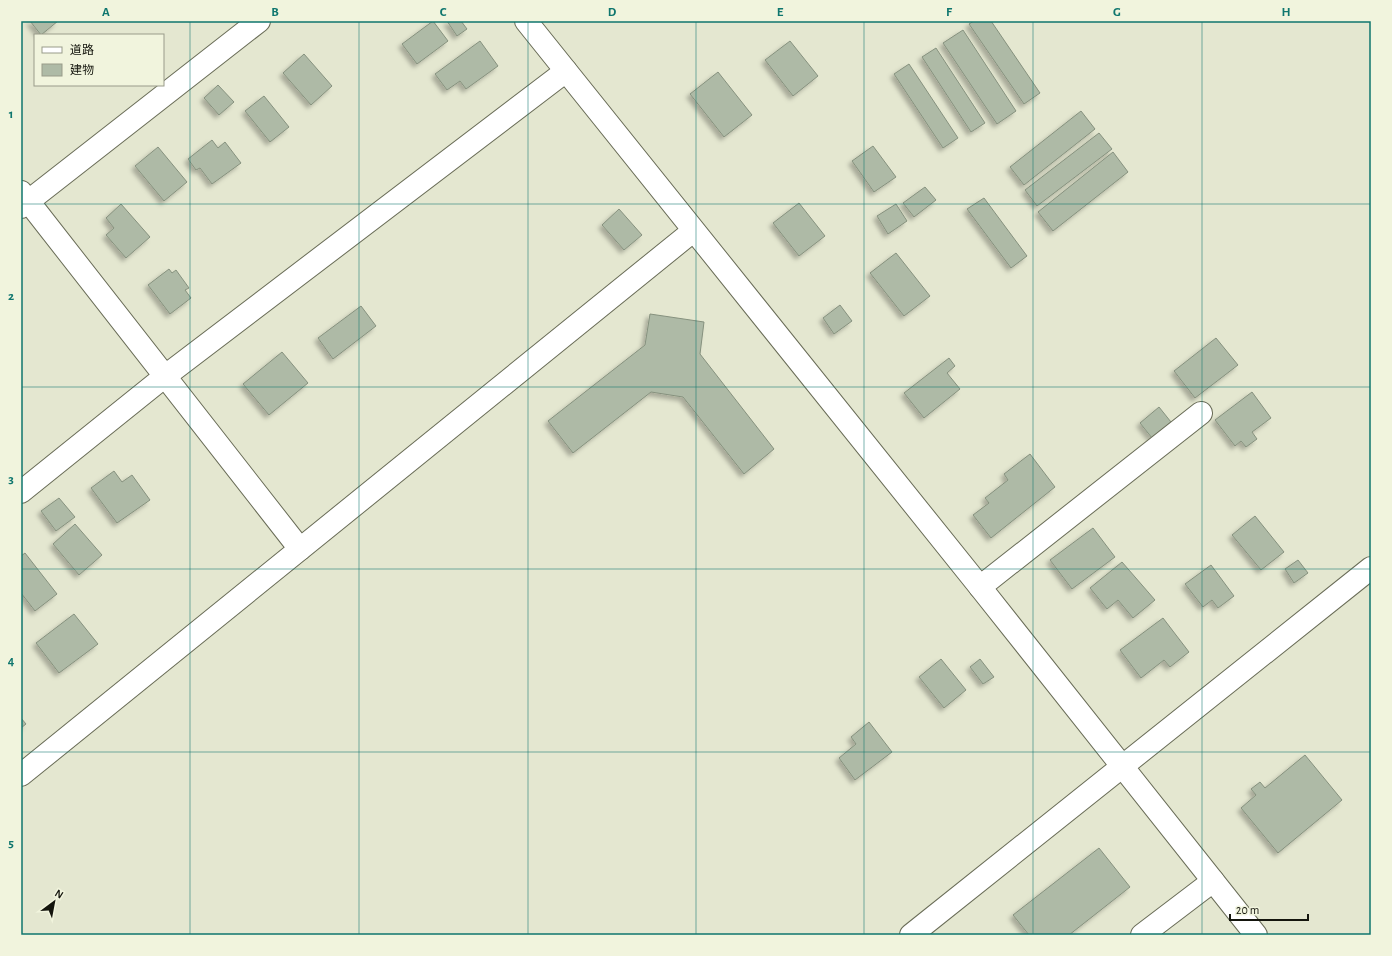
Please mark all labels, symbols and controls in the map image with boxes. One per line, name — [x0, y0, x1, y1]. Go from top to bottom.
text: A — [102, 6, 110, 19]
text: B — [271, 6, 279, 19]
text: C — [440, 6, 447, 19]
text: D — [608, 6, 617, 19]
text: E — [777, 6, 784, 19]
text: F — [946, 6, 953, 19]
text: G — [1113, 6, 1121, 19]
text: H — [1281, 6, 1291, 19]
legend — [34, 34, 164, 86]
text: 道路 — [70, 43, 94, 56]
text: 建物 — [70, 63, 94, 76]
text: 1 — [9, 108, 13, 121]
text: 2 — [8, 290, 14, 303]
text: 3 — [8, 473, 14, 486]
text: 4 — [8, 655, 15, 668]
text: 5 — [8, 837, 14, 850]
north arrow — [34, 882, 74, 922]
text: N — [53, 887, 65, 901]
scale bar — [1230, 896, 1308, 922]
text: 20 m — [1236, 904, 1259, 916]

